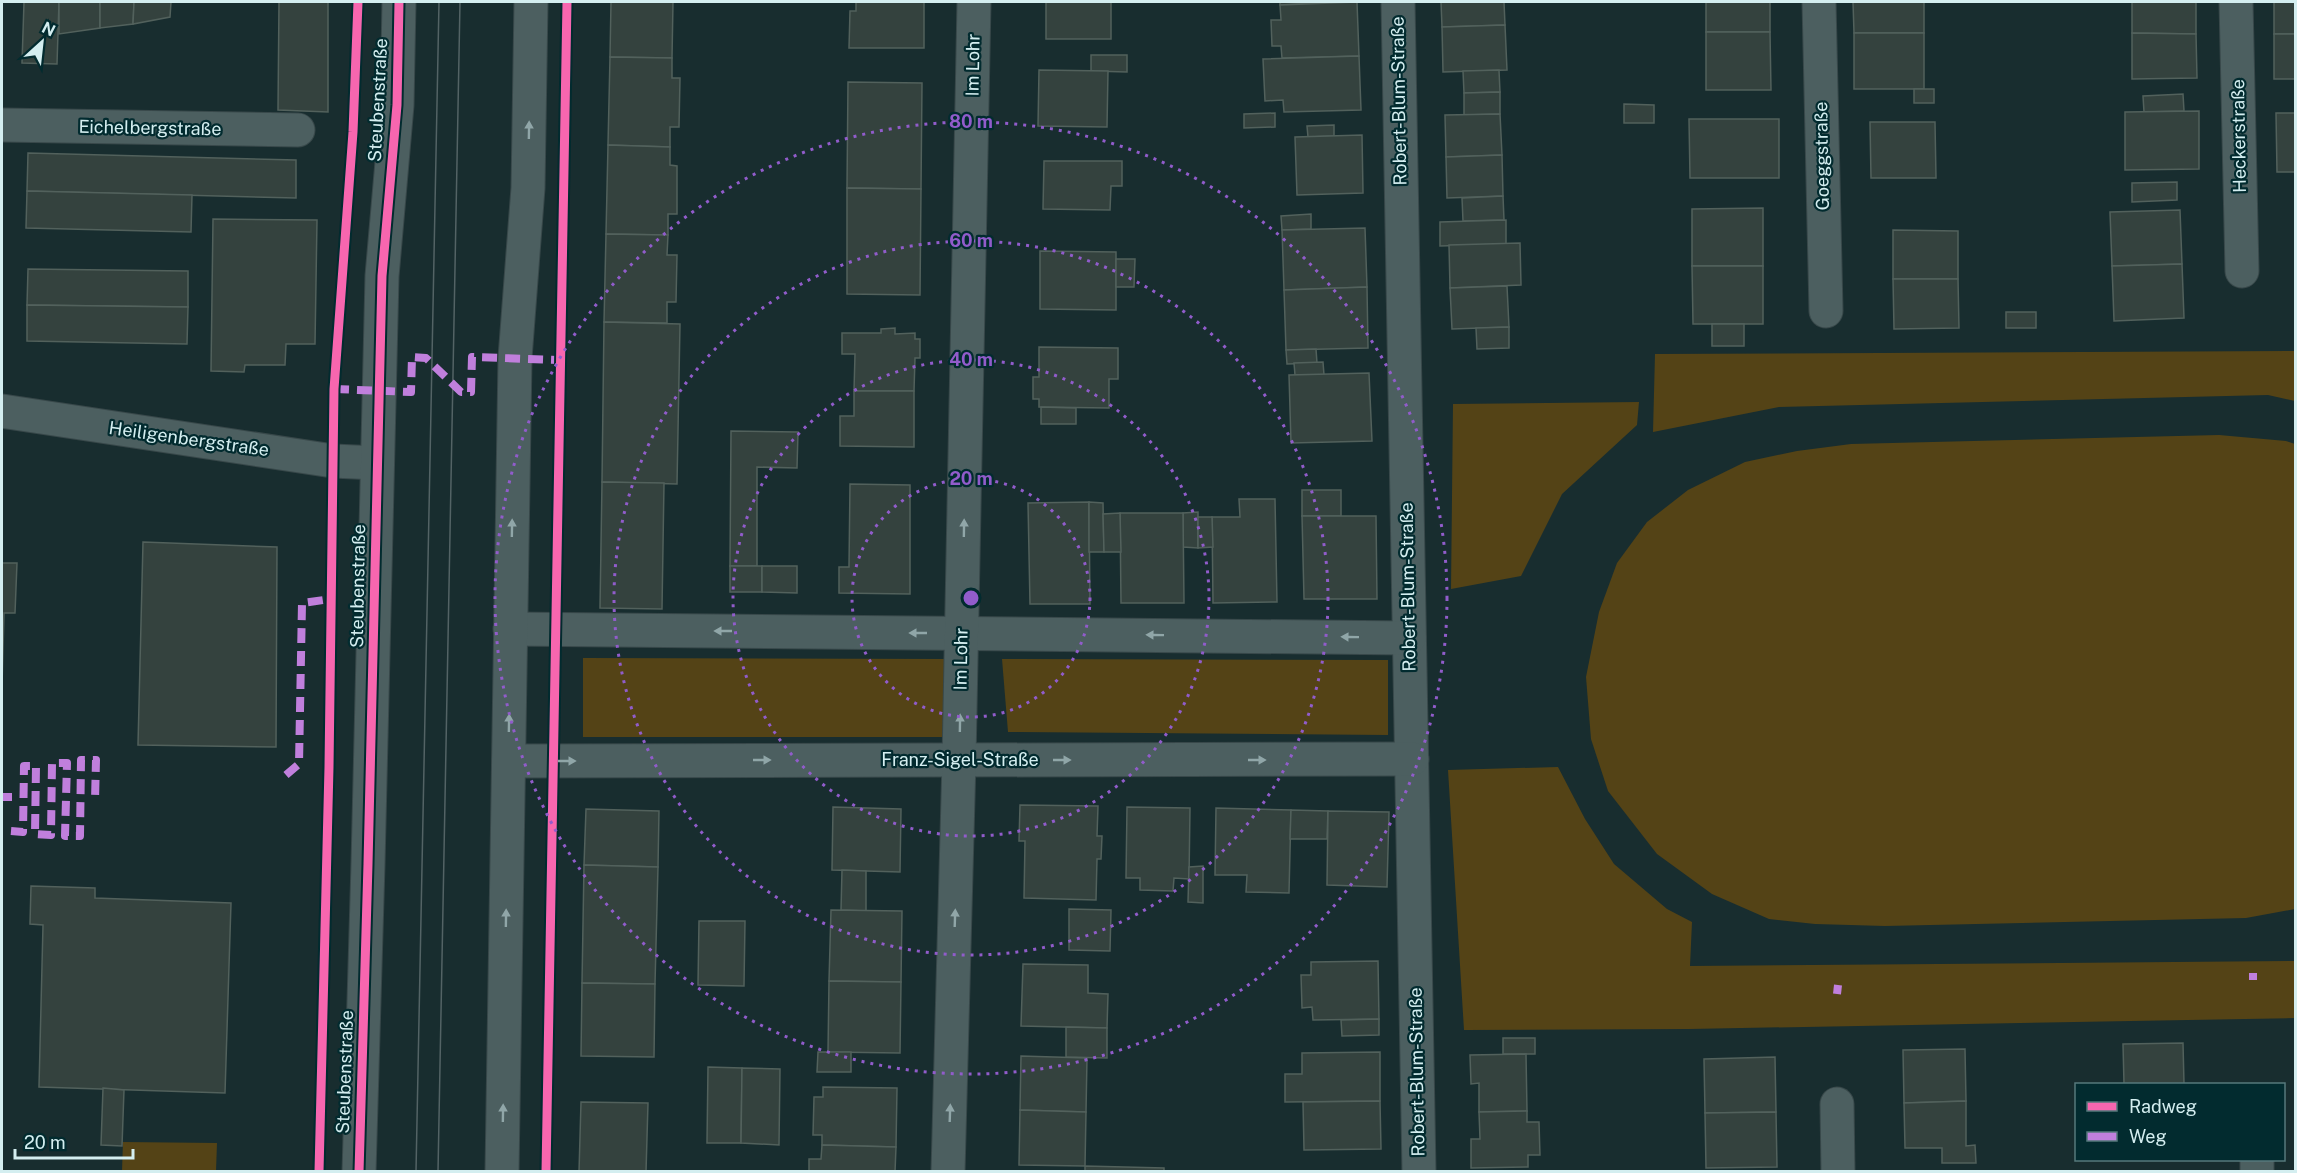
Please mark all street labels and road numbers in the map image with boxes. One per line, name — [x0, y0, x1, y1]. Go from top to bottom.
street label: Robert-Blum-Straße — [1387, 16, 1410, 186]
street label: Im Lohr — [961, 33, 984, 97]
street label: Steubenstraße — [364, 38, 391, 162]
street label: Heckerstraße — [2227, 79, 2250, 193]
street label: Goeggstraße — [1810, 101, 1833, 211]
street label: Eichelbergstraße — [78, 116, 222, 139]
street label: Heiligenbergstraße — [108, 417, 271, 460]
street label: Robert-Blum-Straße — [1396, 502, 1419, 672]
street label: Steubenstraße — [346, 524, 369, 648]
street label: Im Lohr — [949, 627, 972, 691]
street label: Franz-Sigel-Straße — [881, 749, 1039, 770]
street label: Robert-Blum-Straße — [1405, 987, 1428, 1157]
street label: Steubenstraße — [332, 1010, 357, 1134]

